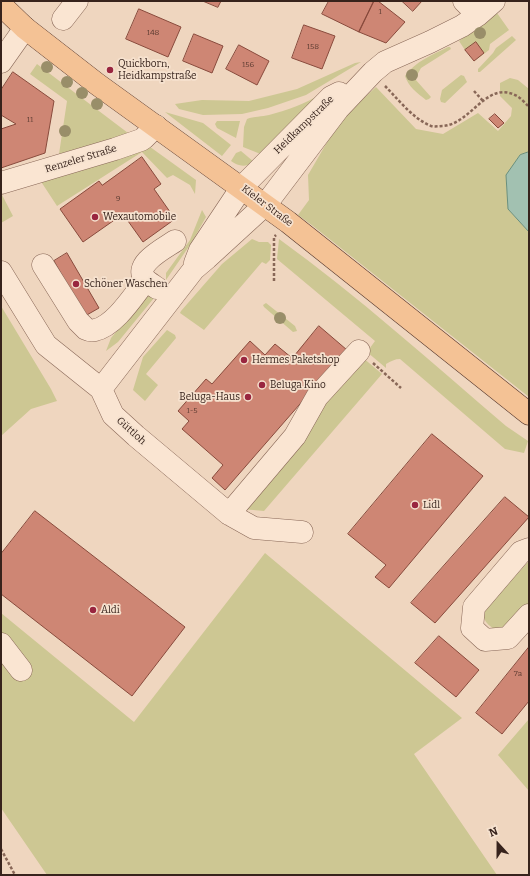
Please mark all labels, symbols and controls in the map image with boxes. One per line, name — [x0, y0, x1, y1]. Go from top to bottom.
house number: 1 — [378, 7, 382, 17]
house number: 148 — [147, 28, 159, 38]
house number: 158 — [307, 42, 319, 52]
place label: Quickborn, Heidkampstraße — [118, 58, 196, 82]
house number: 156 — [242, 60, 254, 70]
marker: Quickborn, Heidkampstraße — [105, 65, 115, 75]
street label: Heidkampstraße — [272, 93, 336, 157]
house number: 11 — [27, 115, 33, 125]
street label: Renzeler Straße — [44, 142, 118, 176]
street label: Kieler Straße — [239, 183, 295, 229]
house number: 9 — [116, 194, 120, 204]
place label: Wexautomobile — [103, 211, 176, 223]
marker: Wexautomobile — [90, 212, 100, 222]
place label: Schöner Waschen — [84, 278, 168, 290]
marker: Schöner Waschen — [71, 279, 81, 289]
place label: Hermes Paketshop — [252, 354, 340, 366]
marker: Hermes Paketshop — [239, 355, 249, 365]
place label: Beluga Kino — [270, 379, 326, 391]
marker: Beluga Kino — [257, 380, 267, 390]
place label: Beluga-Haus — [179, 391, 240, 403]
marker: Beluga-Haus — [243, 392, 253, 402]
house number: 1-5 — [187, 406, 197, 416]
street label: Güttloh — [114, 415, 148, 447]
place label: Lidl — [423, 499, 440, 511]
marker: Lidl — [410, 500, 420, 510]
place label: Aldi — [101, 604, 120, 616]
marker: Aldi — [88, 605, 98, 615]
house number: 7a — [514, 669, 522, 679]
north arrow — [478, 824, 518, 864]
text: N — [487, 825, 500, 840]

